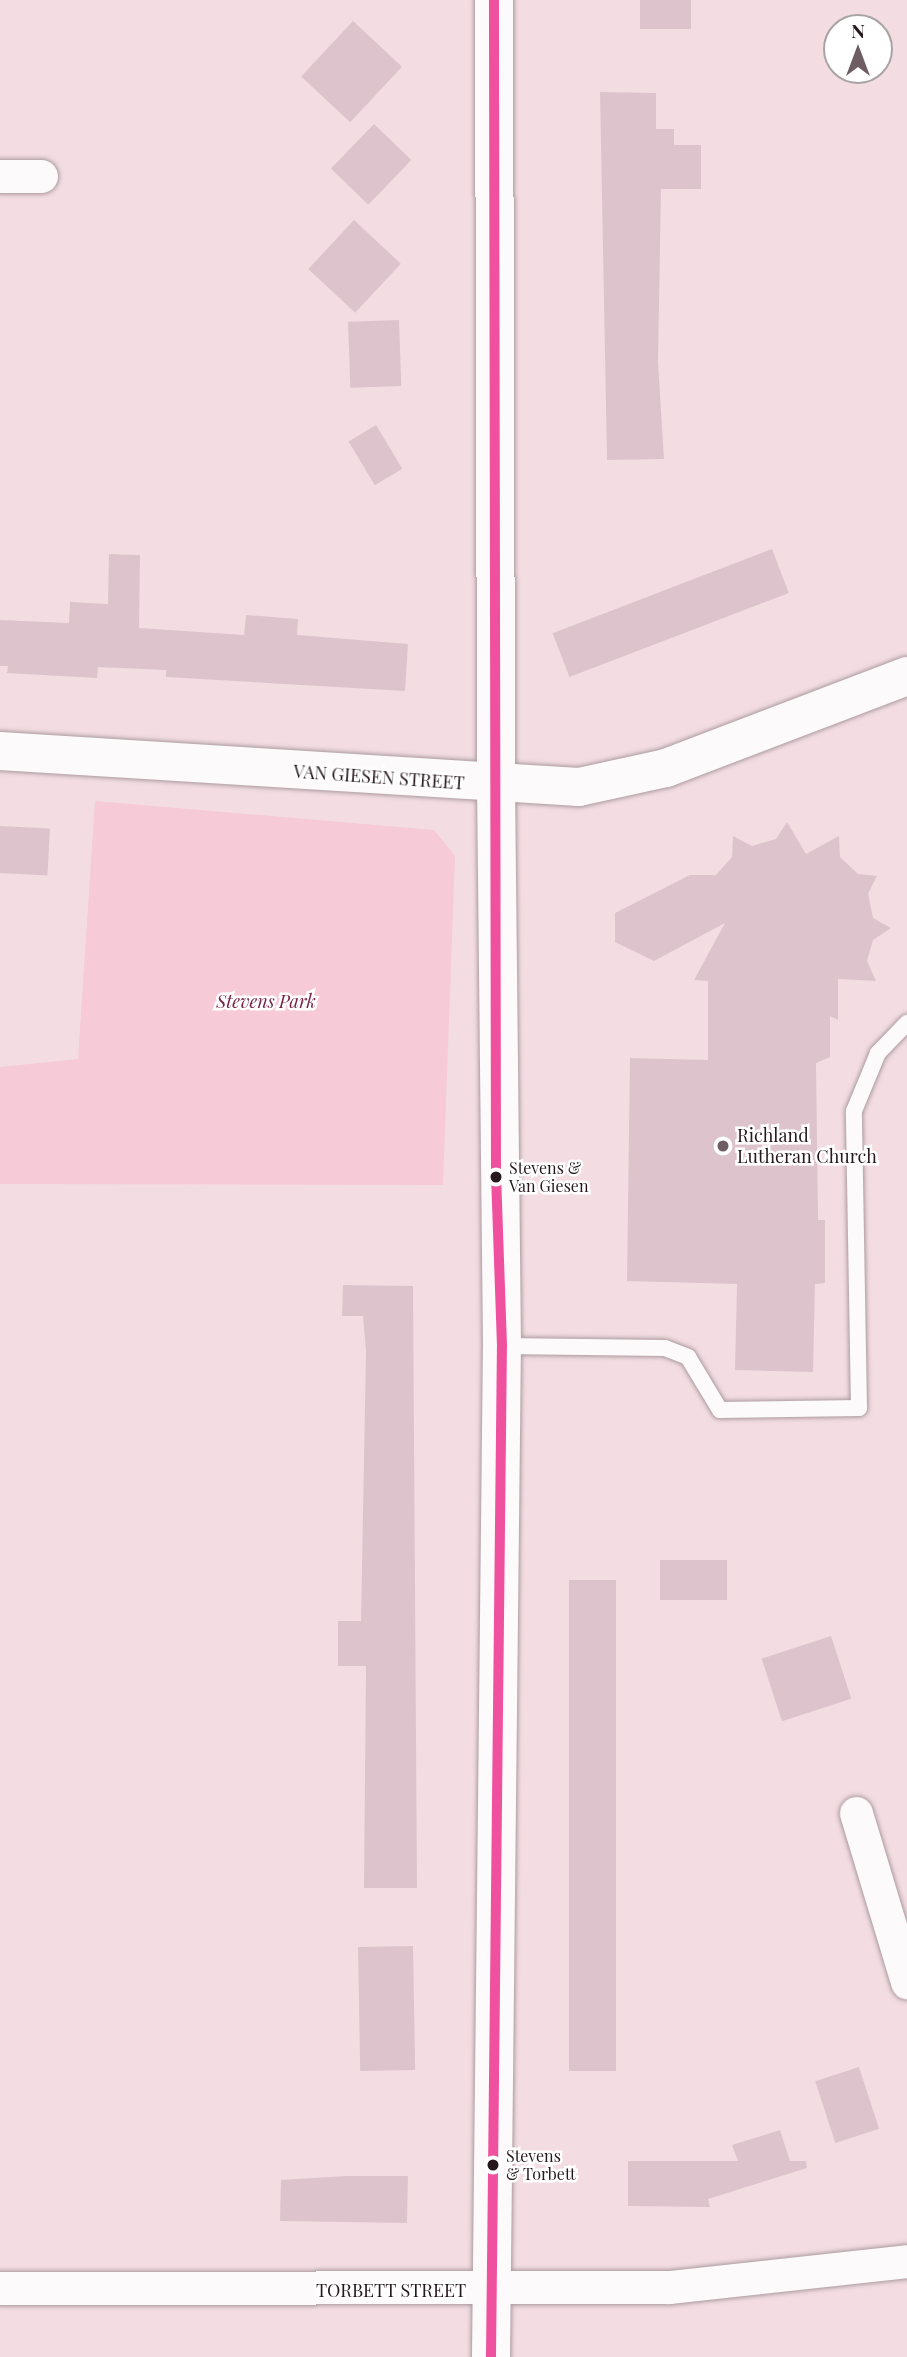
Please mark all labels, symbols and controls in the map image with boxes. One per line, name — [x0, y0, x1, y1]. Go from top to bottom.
north arrow — [823, 14, 893, 84]
text: N — [851, 17, 865, 43]
street label: VAN GIESEN STREET — [293, 760, 465, 794]
park label: Stevens Park — [216, 990, 316, 1012]
place label: Richland Lutheran Church — [737, 1125, 877, 1168]
marker: Richland Lutheran Church — [715, 1138, 731, 1154]
place label: Stevens & Van Giesen — [509, 1158, 588, 1196]
marker: Stevens & Van Giesen — [489, 1170, 503, 1184]
place label: Stevens & Torbett — [506, 2146, 576, 2184]
marker: Stevens & Torbett — [486, 2158, 500, 2172]
street label: TORBETT STREET — [316, 2279, 466, 2301]

